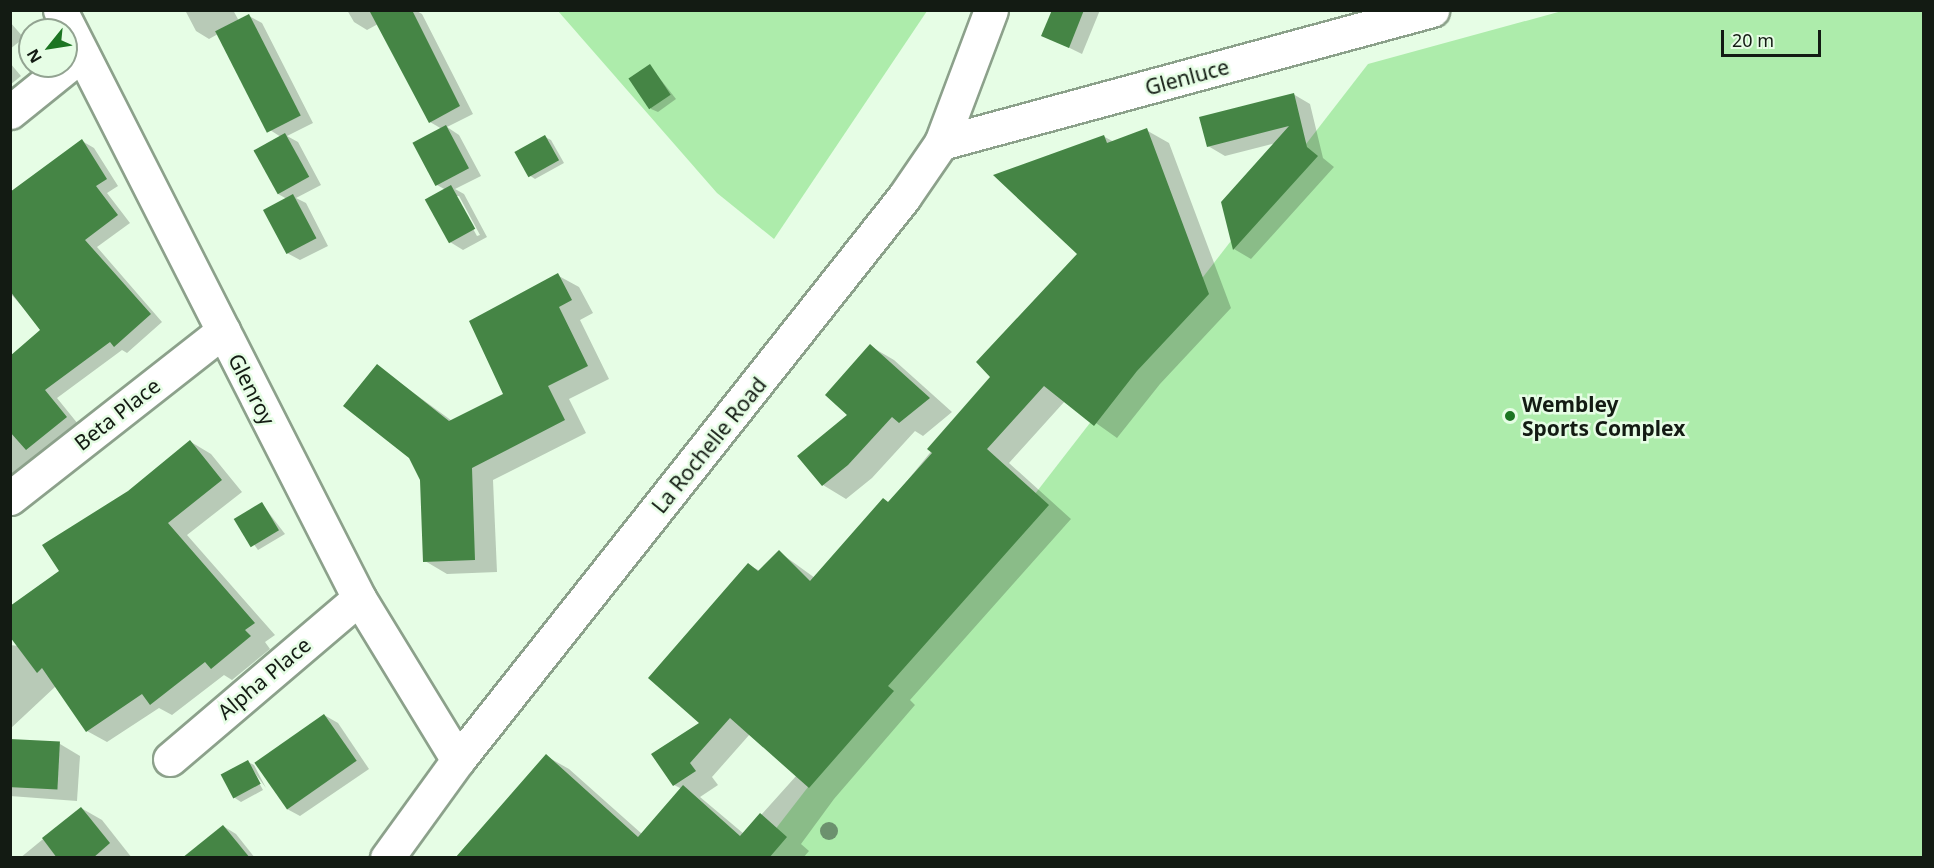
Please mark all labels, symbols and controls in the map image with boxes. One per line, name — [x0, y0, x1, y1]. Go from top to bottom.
north arrow — [18, 18, 78, 78]
scale bar — [1724, 18, 1824, 56]
text: 20 m — [1732, 28, 1774, 52]
text: N — [21, 45, 47, 67]
street label: Glenluce — [1142, 54, 1232, 100]
street label: Glenroy — [223, 349, 281, 429]
street label: La Rochelle Road — [646, 372, 772, 518]
street label: Beta Place — [69, 373, 165, 455]
place label: Wembley Sports Complex — [1522, 391, 1685, 441]
marker: Wembley Sports Complex — [1503, 409, 1517, 423]
street label: Alpha Place — [212, 632, 316, 724]

